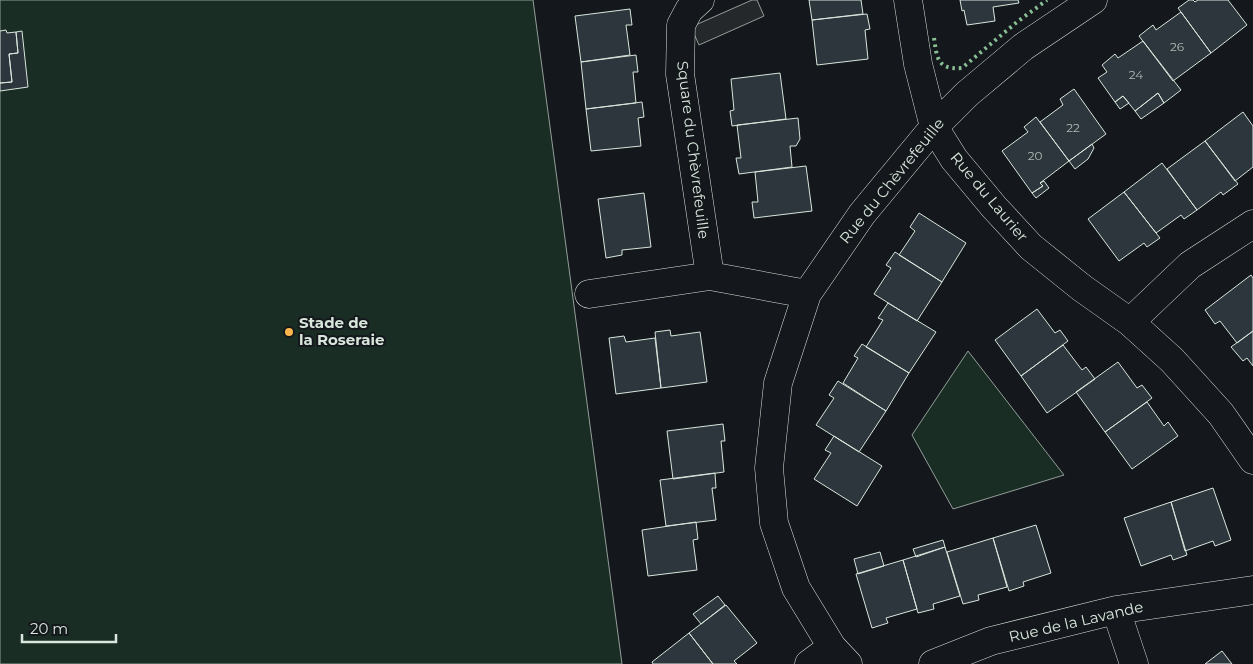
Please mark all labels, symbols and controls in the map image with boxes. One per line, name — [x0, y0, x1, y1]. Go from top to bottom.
house number: 26 — [1170, 39, 1184, 54]
street label: Square du Chèvrefeuille — [673, 60, 714, 240]
house number: 24 — [1129, 67, 1143, 82]
street label: Rue du Chèvrefeuille — [835, 114, 948, 247]
house number: 22 — [1066, 120, 1080, 135]
street label: Rue du Laurier — [946, 148, 1032, 245]
house number: 20 — [1028, 148, 1042, 163]
place label: Stade de la Roseraie — [299, 313, 384, 349]
marker: Stade de la Roseraie — [283, 326, 295, 338]
street label: Rue de la Lavande — [1007, 597, 1145, 646]
scale bar — [22, 612, 116, 644]
text: 20 m — [30, 619, 68, 638]

